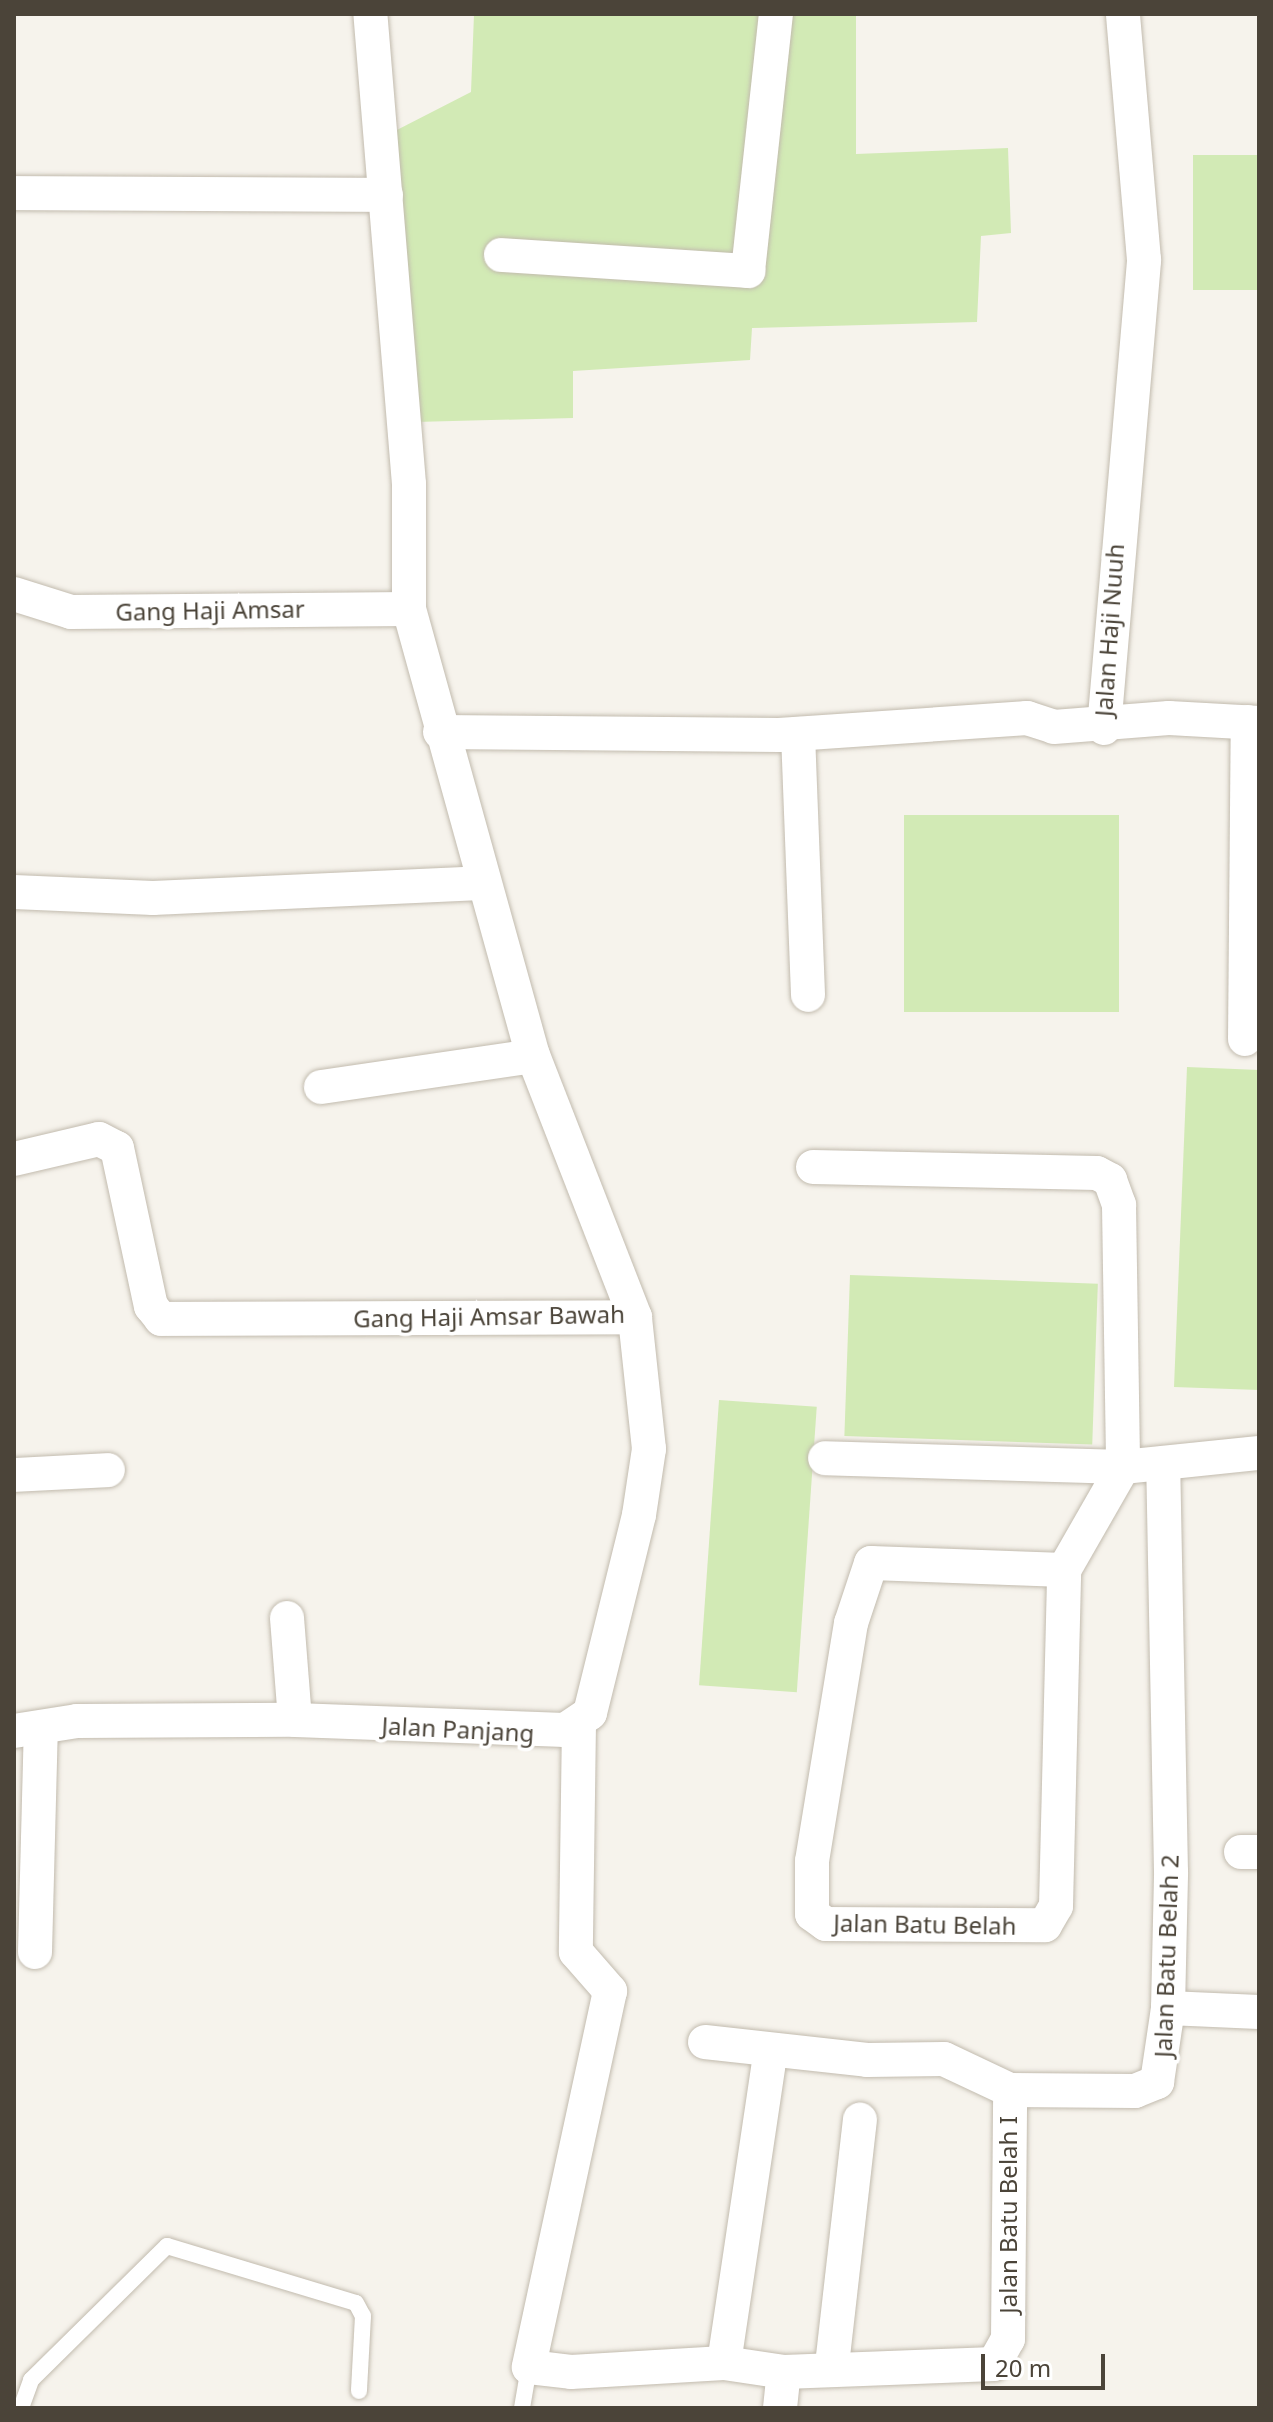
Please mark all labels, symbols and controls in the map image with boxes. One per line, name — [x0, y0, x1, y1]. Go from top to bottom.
street label: Jalan Haji Nuuh — [1089, 543, 1129, 717]
street label: Gang Haji Amsar — [115, 594, 305, 626]
street label: Gang Haji Amsar Bawah — [353, 1299, 625, 1333]
street label: Jalan Panjang — [381, 1711, 535, 1747]
street label: Jalan Batu Belah 2 — [1148, 1854, 1184, 2058]
street label: Jalan Batu Belah — [833, 1908, 1017, 1940]
street label: Jalan Batu Belah I — [994, 2116, 1022, 2314]
scale bar — [985, 2338, 1109, 2388]
text: 20 m — [995, 2351, 1051, 2384]

